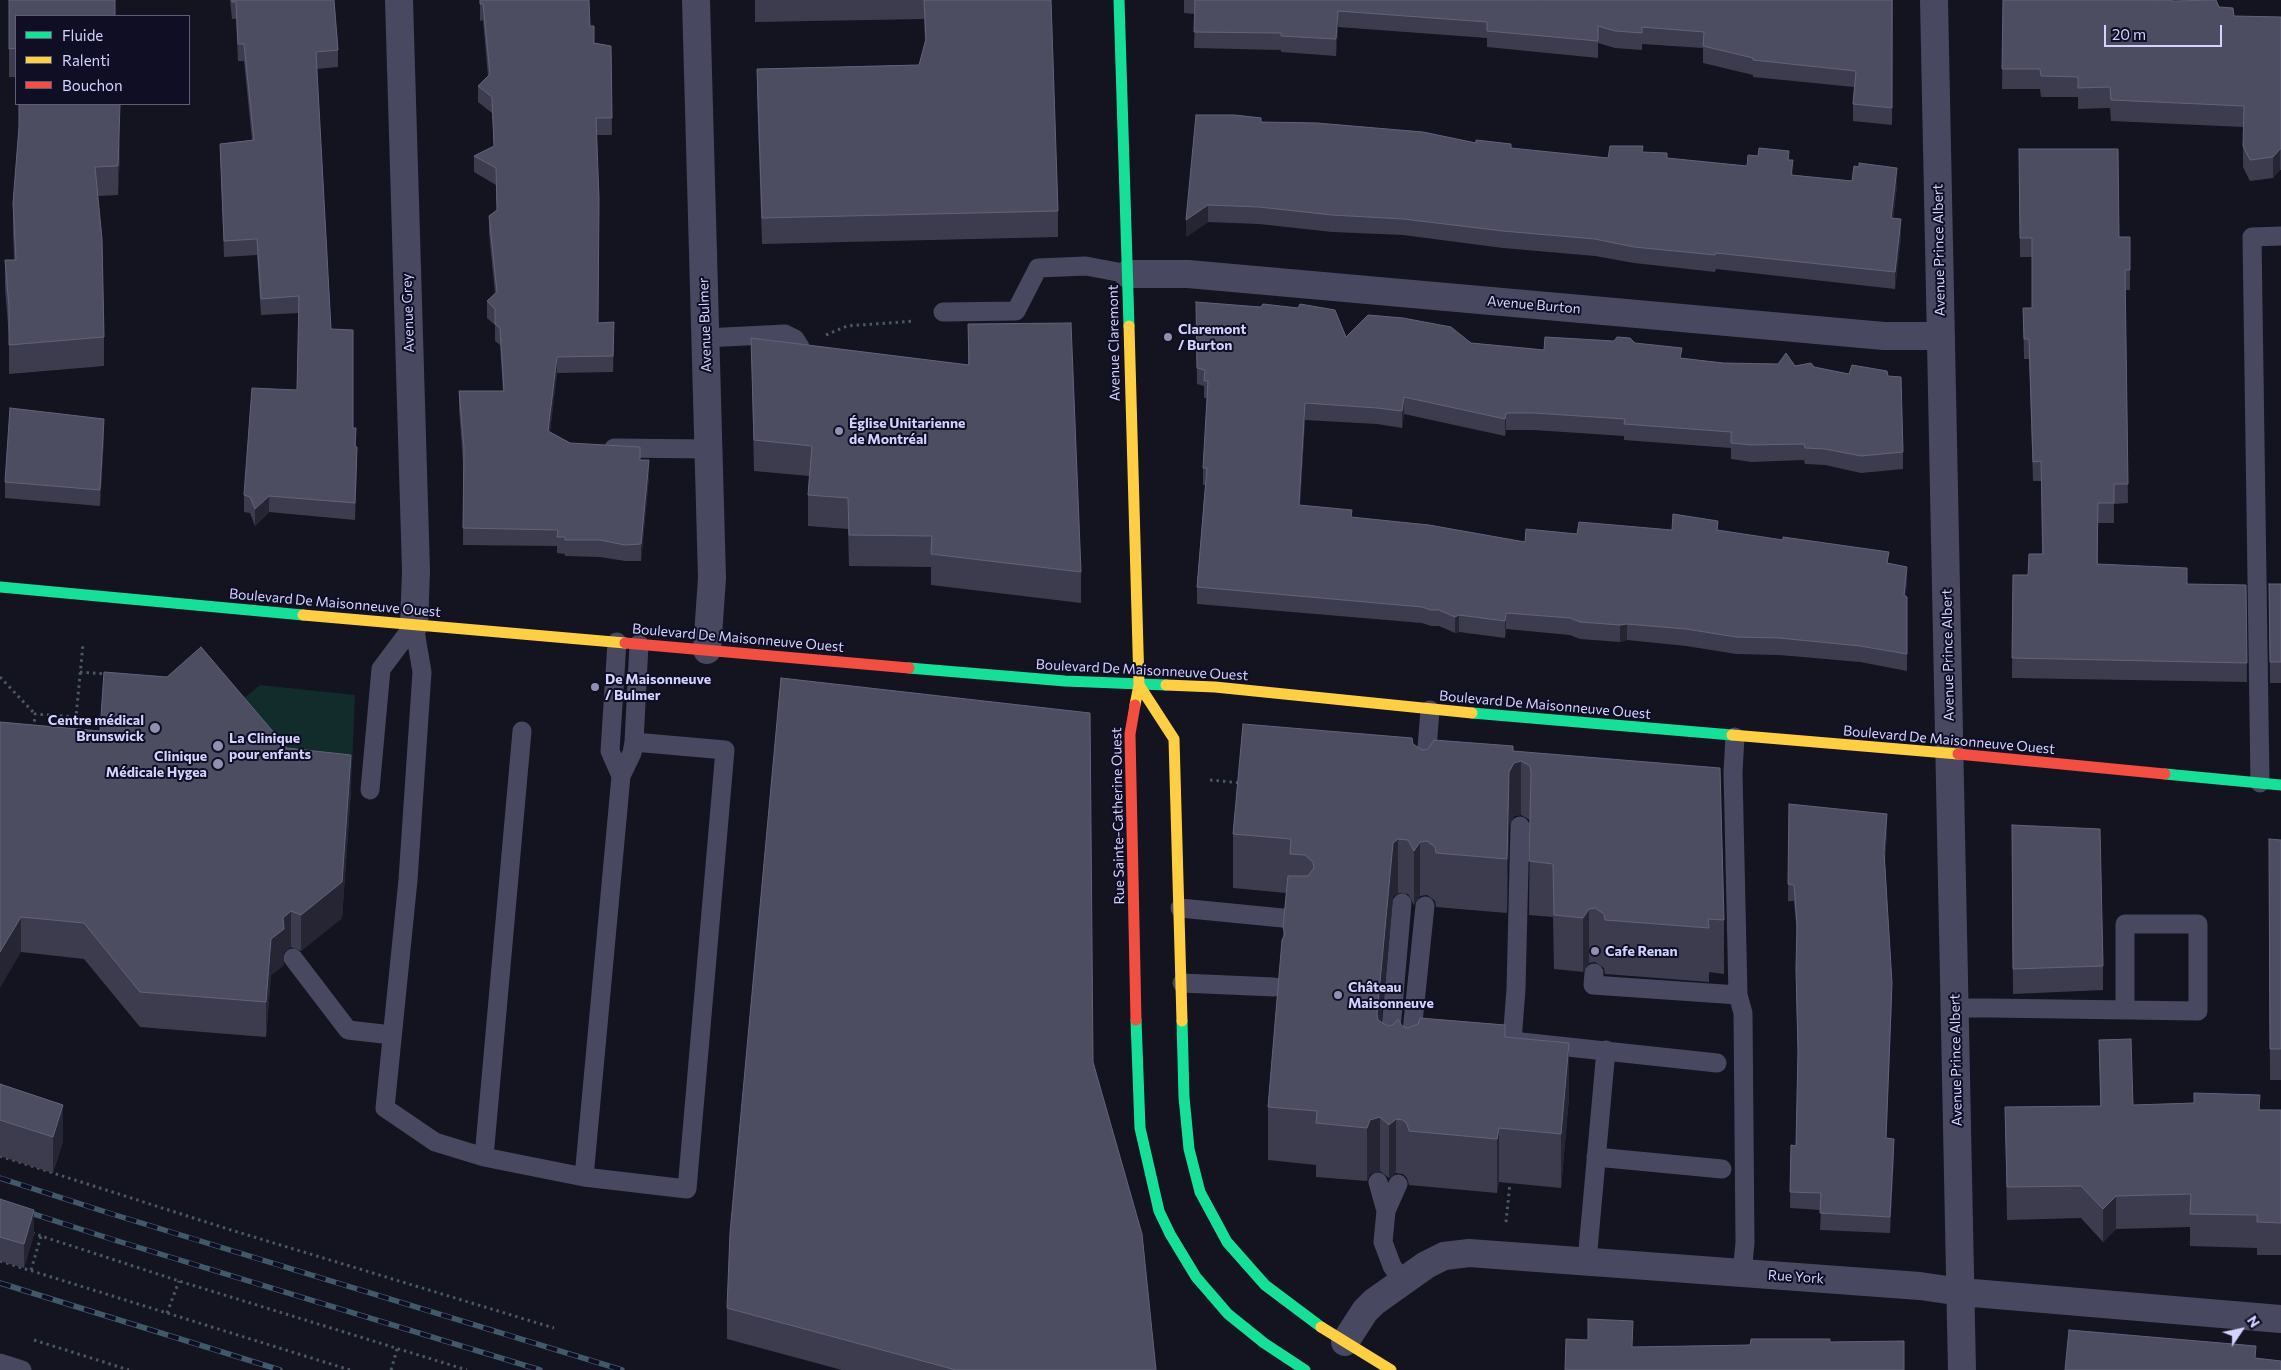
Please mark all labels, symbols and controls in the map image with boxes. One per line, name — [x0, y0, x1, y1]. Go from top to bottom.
legend — [15, 15, 190, 105]
scale bar — [2106, 15, 2224, 47]
text: 20 m — [2112, 25, 2146, 43]
text: Fluide — [62, 26, 103, 44]
text: Ralenti — [62, 51, 110, 69]
text: Bouchon — [62, 76, 123, 94]
street label: Avenue Prince Albert — [1929, 184, 1949, 316]
street label: Avenue Grey — [398, 273, 418, 353]
street label: Avenue Bulmer — [695, 277, 715, 373]
street label: Avenue Claremont — [1105, 284, 1123, 402]
street label: Avenue Burton — [1487, 293, 1581, 317]
place label: Claremont / Burton — [1178, 321, 1246, 354]
marker: Claremont / Burton — [1162, 331, 1174, 343]
place label: Église Unitarienne de Montréal — [849, 415, 965, 448]
marker: Église Unitarienne de Montréal — [833, 425, 845, 437]
street label: Boulevard De Maisonneuve Ouest — [228, 585, 442, 621]
street label: Avenue Prince Albert — [1938, 589, 1958, 721]
street label: Boulevard De Maisonneuve Ouest — [631, 620, 845, 656]
street label: Boulevard De Maisonneuve Ouest — [1035, 656, 1249, 684]
place label: De Maisonneuve / Bulmer — [605, 671, 711, 704]
marker: De Maisonneuve / Bulmer — [589, 681, 601, 693]
street label: Boulevard De Maisonneuve Ouest — [1438, 687, 1652, 723]
place label: Centre médical Brunswick — [48, 712, 144, 744]
marker: Centre médical Brunswick — [148, 721, 162, 735]
street label: Boulevard De Maisonneuve Ouest — [1842, 722, 2056, 758]
street label: Rue Sainte-Catherine Ouest — [1108, 727, 1128, 905]
place label: La Clinique pour enfants — [229, 730, 311, 762]
marker: La Clinique pour enfants — [211, 739, 225, 753]
place label: Clinique Médicale Hygea — [106, 748, 207, 780]
marker: Clinique Médicale Hygea — [211, 757, 225, 771]
place label: Cafe Renan — [1605, 943, 1678, 959]
marker: Cafe Renan — [1589, 945, 1601, 957]
place label: Château Maisonneuve — [1348, 979, 1434, 1012]
marker: Château Maisonneuve — [1332, 989, 1344, 1001]
street label: Avenue Prince Albert — [1946, 994, 1966, 1126]
street label: Rue York — [1767, 1267, 1825, 1287]
north arrow — [2216, 1305, 2266, 1355]
text: N — [2244, 1312, 2264, 1330]

